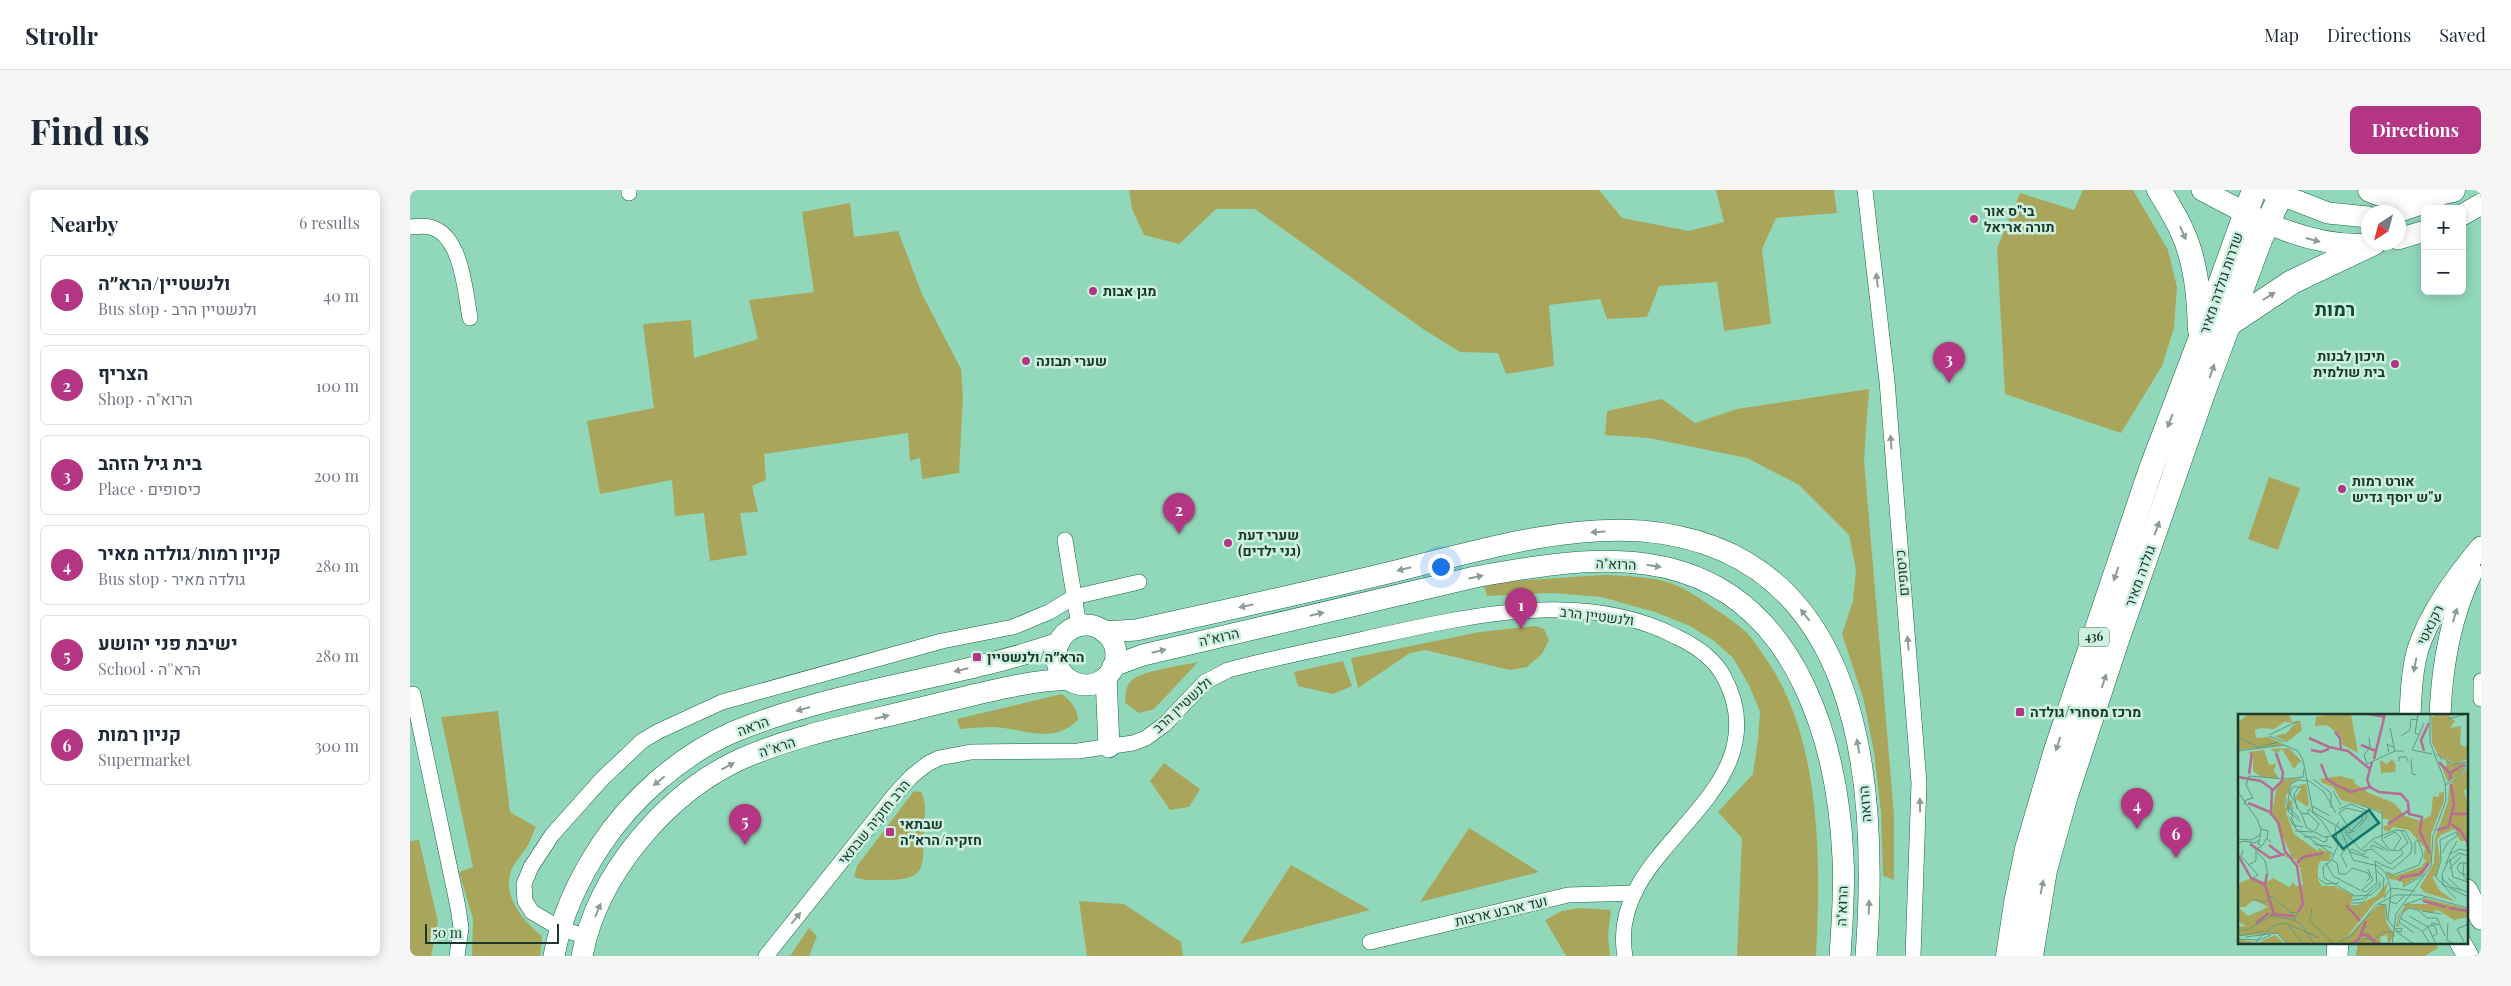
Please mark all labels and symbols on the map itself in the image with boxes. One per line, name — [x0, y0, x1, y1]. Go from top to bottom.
place label: בי"ס אור תורה אריאל — [1984, 201, 2054, 236]
north arrow — [2361, 205, 2406, 250]
marker: בי"ס אור תורה אריאל — [1968, 213, 1980, 225]
one-way arrow — [2179, 226, 2187, 240]
street label: שדרות גולדה מאיר — [2194, 229, 2247, 336]
one-way arrow — [2306, 236, 2321, 244]
one-way arrow — [1873, 272, 1881, 288]
place label: מגן אבות — [1103, 281, 1157, 300]
marker: מגן אבות — [1087, 285, 1099, 297]
one-way arrow — [2263, 291, 2276, 300]
district label: רמות — [2315, 295, 2355, 321]
pin: 3 — [1933, 342, 1965, 383]
place label: תיכון לבנות בית שולמית — [2313, 346, 2385, 381]
place label: שערי תבונה — [1036, 351, 1107, 370]
marker: שערי תבונה — [1020, 355, 1032, 367]
marker: תיכון לבנות בית שולמית — [2389, 358, 2401, 370]
one-way arrow — [2209, 364, 2216, 379]
one-way arrow — [2165, 413, 2173, 428]
one-way arrow — [1887, 434, 1895, 450]
place label: אורט רמות ע"ש יוסף גדיש — [2352, 471, 2442, 506]
marker: אורט רמות ע"ש יוסף גדיש — [2336, 483, 2348, 495]
pin: 2 — [1163, 493, 1195, 534]
one-way arrow — [2154, 520, 2161, 535]
place label: שערי דעת (גני ילדים) — [1238, 525, 1301, 560]
one-way arrow — [1590, 528, 1606, 536]
marker: שערי דעת (גני ילדים) — [1222, 537, 1234, 549]
street label: גולדה מאיר — [2120, 542, 2160, 609]
street label: כיסופים — [1890, 549, 1913, 597]
street label: הרוא"ה — [1595, 553, 1637, 574]
your location — [1428, 554, 1454, 580]
one-way arrow — [1647, 563, 1663, 571]
one-way arrow — [1397, 565, 1412, 573]
one-way arrow — [2111, 567, 2119, 582]
one-way arrow — [1468, 573, 1483, 581]
pin: 1 — [1505, 588, 1537, 629]
one-way arrow — [1239, 602, 1254, 610]
street label: ולנשטיין הרב — [1559, 602, 1635, 629]
street label: רקנאטי — [2412, 602, 2447, 648]
one-way arrow — [2451, 607, 2459, 623]
one-way arrow — [1799, 609, 1810, 622]
one-way arrow — [1310, 610, 1325, 618]
street label: הרוא"ה — [1197, 623, 1241, 650]
road number: 436 — [2079, 628, 2109, 647]
one-way arrow — [1903, 635, 1911, 651]
place label: הרא״ה/ולנשטיין — [987, 647, 1085, 666]
one-way arrow — [1152, 647, 1167, 655]
marker: הרא״ה/ולנשטיין — [971, 651, 983, 663]
one-way arrow — [2411, 657, 2419, 673]
one-way arrow — [954, 666, 969, 674]
street label: ולנשטיין הרב — [1148, 672, 1215, 737]
one-way arrow — [2100, 673, 2108, 688]
place label: מרכז מסחרי/גולדה — [2030, 702, 2141, 721]
one-way arrow — [796, 706, 811, 714]
marker: מרכז מסחרי/גולדה — [2014, 706, 2026, 718]
street label: הראה — [734, 711, 771, 740]
one-way arrow — [875, 713, 890, 721]
inset map — [2238, 714, 2468, 944]
street label: הרא''ה — [756, 732, 798, 761]
one-way arrow — [1853, 737, 1861, 753]
one-way arrow — [2054, 737, 2061, 752]
one-way arrow — [721, 762, 735, 771]
one-way arrow — [653, 775, 666, 786]
street label: הרב חזקיה שבתאי — [833, 775, 914, 868]
street label: הרואה — [1853, 785, 1876, 823]
pin: 4 — [2121, 788, 2153, 829]
one-way arrow — [1916, 797, 1924, 813]
pin: 5 — [729, 804, 761, 845]
place label: שבתאי חזקיה/הרא״ה — [900, 814, 982, 849]
pin: 6 — [2160, 817, 2192, 858]
marker: שבתאי חזקיה/הרא״ה — [884, 826, 896, 838]
one-way arrow — [2038, 878, 2046, 894]
street label: הרוא"ה — [1831, 885, 1852, 927]
street label: ועד ארבע ארצות — [1453, 891, 1549, 930]
one-way arrow — [1865, 899, 1873, 915]
one-way arrow — [594, 902, 602, 917]
one-way arrow — [791, 911, 801, 925]
scale bar — [425, 921, 559, 944]

